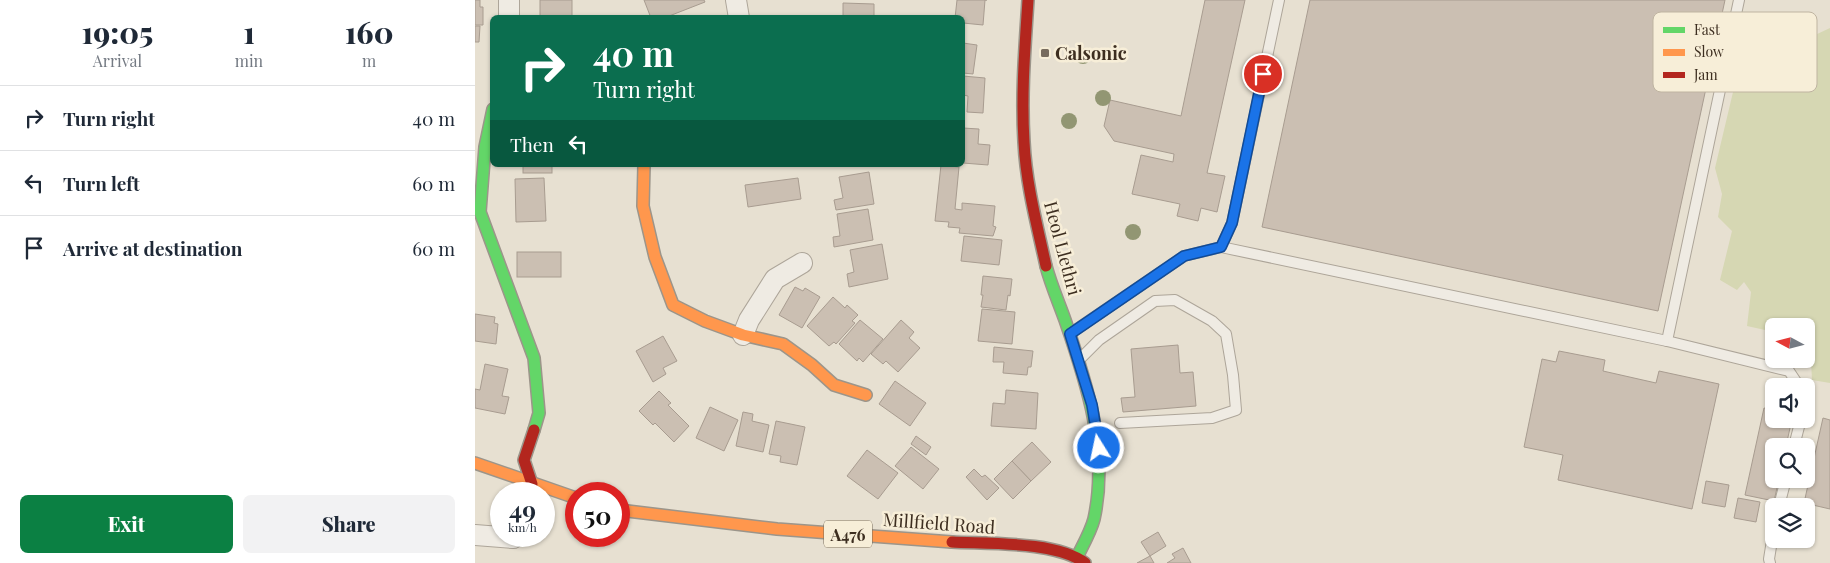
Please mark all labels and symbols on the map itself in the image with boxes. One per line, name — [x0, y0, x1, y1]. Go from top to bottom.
legend — [1653, 12, 1817, 92]
text: Fast — [1694, 20, 1721, 39]
place label: Calsonic — [1055, 41, 1127, 65]
text: Slow — [1694, 42, 1724, 61]
marker: Calsonic — [1039, 47, 1051, 59]
pin — [1242, 53, 1284, 95]
text: Jam — [1693, 65, 1718, 84]
street label: Heol Llethri — [1039, 198, 1087, 298]
north arrow — [1765, 318, 1815, 368]
position arrow — [1072, 421, 1124, 473]
speed limit sign: 50 — [565, 482, 630, 547]
street label: Millfield Road — [882, 507, 996, 539]
road number: A476 — [824, 520, 872, 548]

